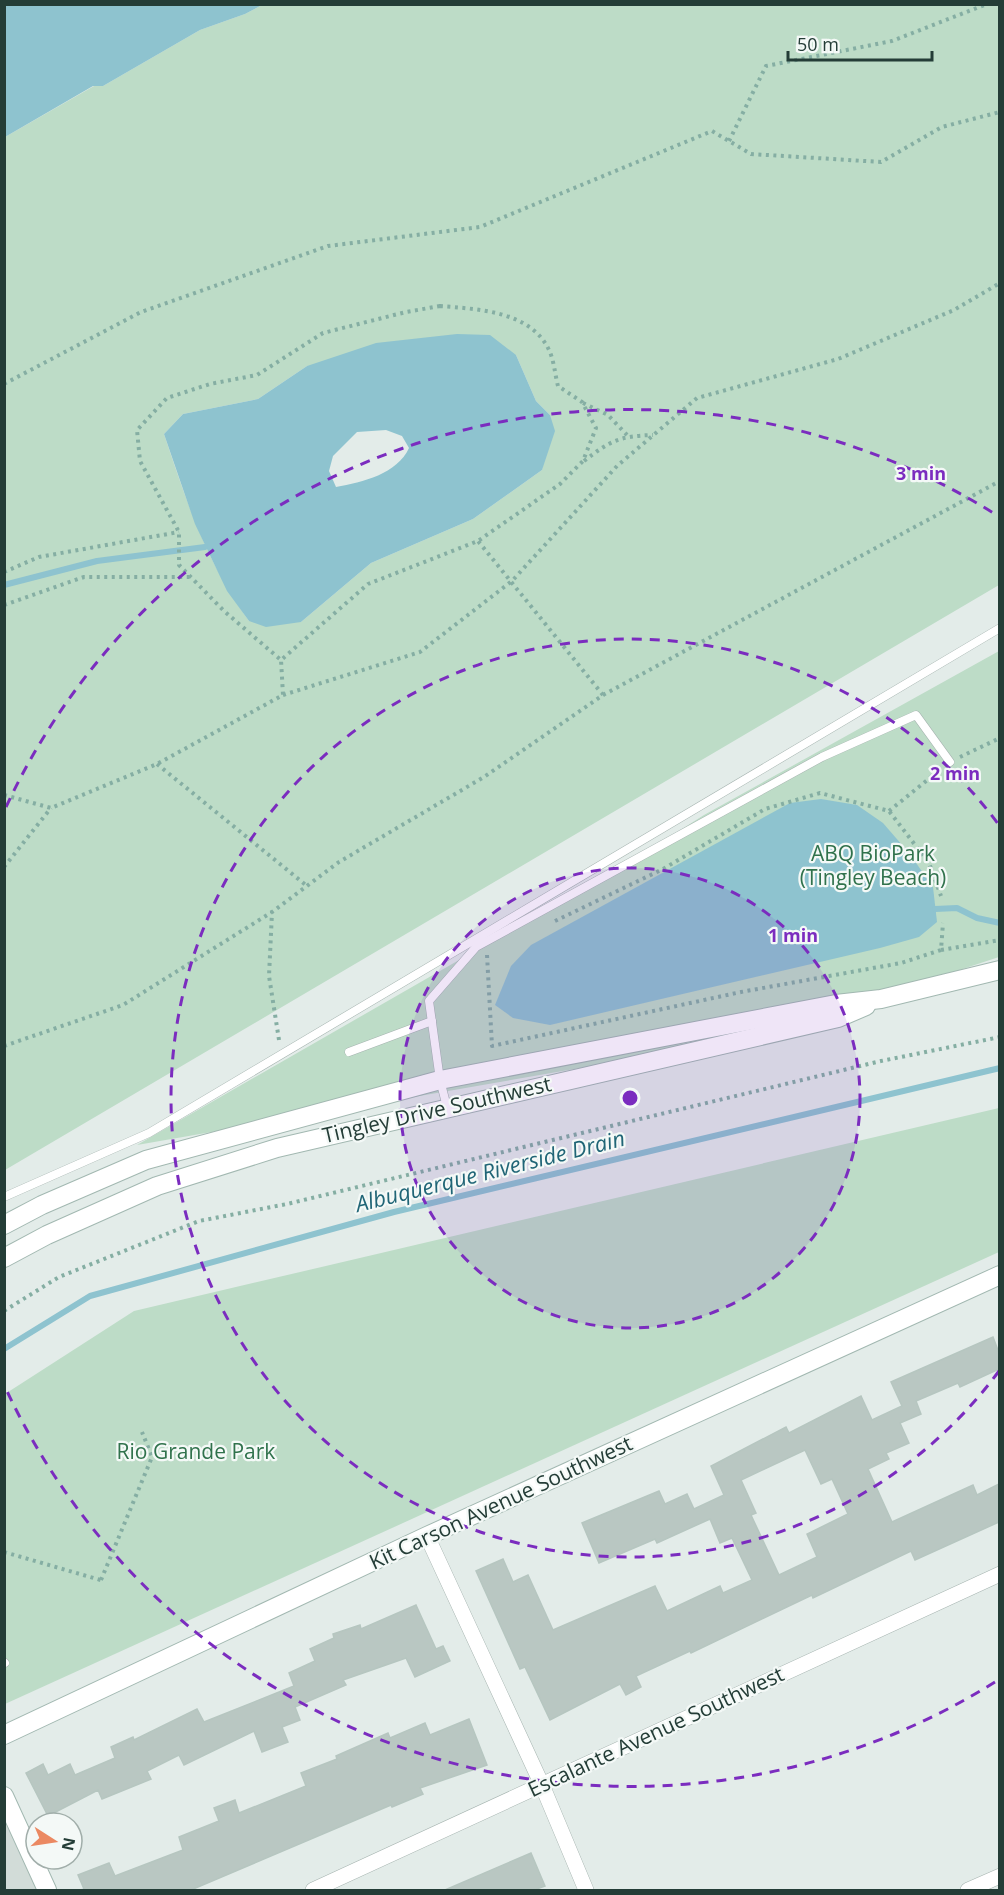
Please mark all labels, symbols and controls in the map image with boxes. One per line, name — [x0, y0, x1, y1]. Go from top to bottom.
scale bar — [788, 24, 932, 62]
text: 50 m — [797, 32, 839, 56]
text: 3 min — [896, 461, 946, 485]
text: 2 min — [930, 761, 980, 785]
park label: ABQ BioPark (Tingley Beach) — [800, 839, 946, 891]
text: 1 min — [768, 923, 818, 947]
street label: Tingley Drive Southwest — [320, 1069, 554, 1149]
centre of rings — [620, 1088, 640, 1108]
water label: Albuquerque Riverside Drain — [350, 1122, 628, 1219]
street label: Kit Carson Avenue Southwest — [365, 1429, 637, 1575]
park label: Rio Grande Park — [117, 1437, 275, 1465]
street label: Escalante Avenue Southwest — [523, 1659, 788, 1803]
north arrow — [24, 1811, 84, 1871]
text: N — [57, 1835, 81, 1853]

